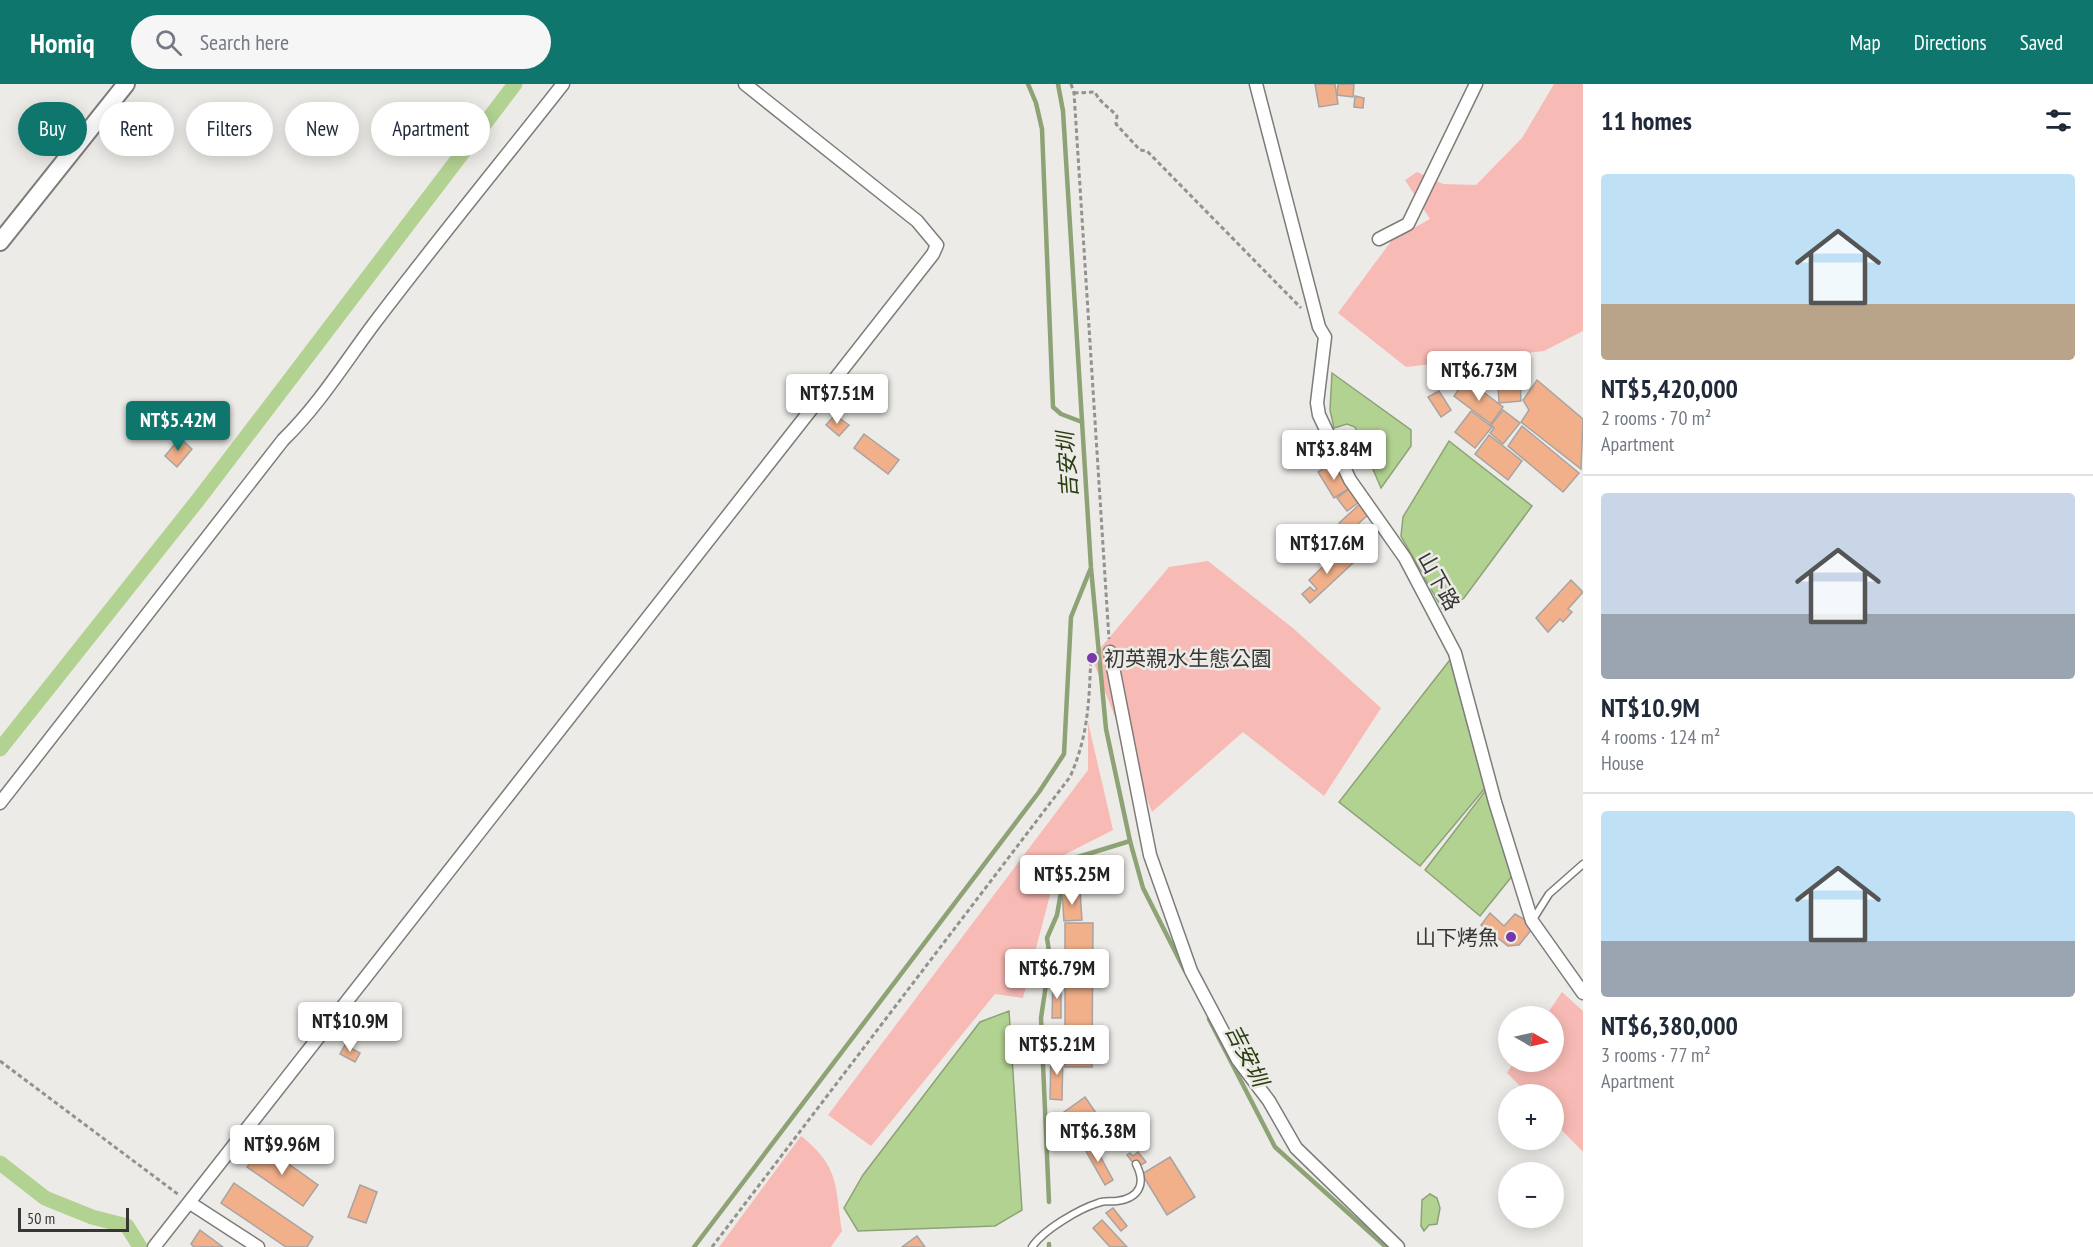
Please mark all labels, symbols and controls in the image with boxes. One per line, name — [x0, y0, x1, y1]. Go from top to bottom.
search box — [131, 15, 551, 69]
text: Homiq — [30, 24, 95, 61]
icon: search — [152, 26, 185, 59]
text: Search here — [200, 28, 289, 56]
text: Map — [1850, 29, 1881, 56]
text: Directions — [1914, 29, 1987, 56]
text: Saved — [2020, 29, 2063, 56]
chip: Buy — [18, 102, 87, 156]
chip: Rent — [99, 102, 174, 156]
chip: Filters — [186, 102, 273, 156]
chip: New — [285, 102, 359, 156]
chip: Apartment — [371, 102, 490, 156]
text: 11 homes — [1601, 104, 1692, 137]
icon: filters — [2042, 104, 2075, 137]
icon: home — [1784, 213, 1892, 321]
pin: NT$6.73M — [1417, 351, 1541, 402]
text: NT$6.73M — [1441, 357, 1517, 383]
text: NT$5,420,000 — [1601, 372, 1738, 405]
pin: NT$7.51M — [775, 374, 899, 425]
text: NT$7.51M — [800, 380, 874, 406]
pin: NT$5.42M — [116, 401, 240, 452]
text: 2 rooms · 70 m² — [1601, 405, 1711, 431]
text: NT$5.42M — [140, 407, 216, 433]
water label: 吉安圳 — [1051, 428, 1083, 499]
pin: NT$3.84M — [1272, 430, 1396, 481]
text: Apartment — [1601, 431, 1674, 457]
text: NT$3.84M — [1296, 436, 1372, 462]
pin: NT$17.6M — [1265, 524, 1389, 575]
text: NT$17.6M — [1290, 530, 1364, 556]
icon: home — [1784, 532, 1892, 640]
street label: 山下路 — [1412, 547, 1466, 615]
place label: 初英親水生態公園 — [1104, 645, 1272, 672]
marker: 初英親水生態公園 — [1085, 651, 1099, 665]
text: NT$10.9M — [1601, 691, 1700, 724]
text: 4 rooms · 124 m² — [1601, 724, 1720, 750]
text: House — [1601, 750, 1644, 776]
icon: home — [1784, 850, 1892, 958]
pin: NT$5.25M — [1010, 855, 1134, 906]
text: NT$5.25M — [1034, 861, 1110, 887]
place label: 山下烤魚 — [1415, 924, 1499, 951]
marker: 山下烤魚 — [1504, 930, 1518, 944]
pin: NT$6.79M — [995, 949, 1119, 1000]
text: NT$6.79M — [1019, 955, 1095, 981]
pin: NT$10.9M — [288, 1002, 412, 1053]
north arrow — [1498, 1006, 1564, 1072]
map controls — [1498, 1006, 1564, 1228]
text: NT$10.9M — [312, 1008, 388, 1034]
text: NT$6,380,000 — [1601, 1009, 1738, 1042]
water label: 吉安圳 — [1220, 1019, 1276, 1093]
pin: NT$5.21M — [995, 1025, 1119, 1076]
text: NT$5.21M — [1019, 1031, 1095, 1057]
text: 3 rooms · 77 m² — [1601, 1042, 1711, 1068]
text: Apartment — [1601, 1068, 1674, 1094]
button: + — [1498, 1084, 1564, 1150]
pin: NT$6.38M — [1036, 1112, 1160, 1163]
text: NT$6.38M — [1060, 1118, 1136, 1144]
pin: NT$9.96M — [220, 1125, 344, 1176]
text: NT$9.96M — [244, 1131, 320, 1157]
button: − — [1498, 1162, 1564, 1228]
scale bar — [18, 1205, 129, 1232]
text: 50 m — [27, 1208, 55, 1228]

